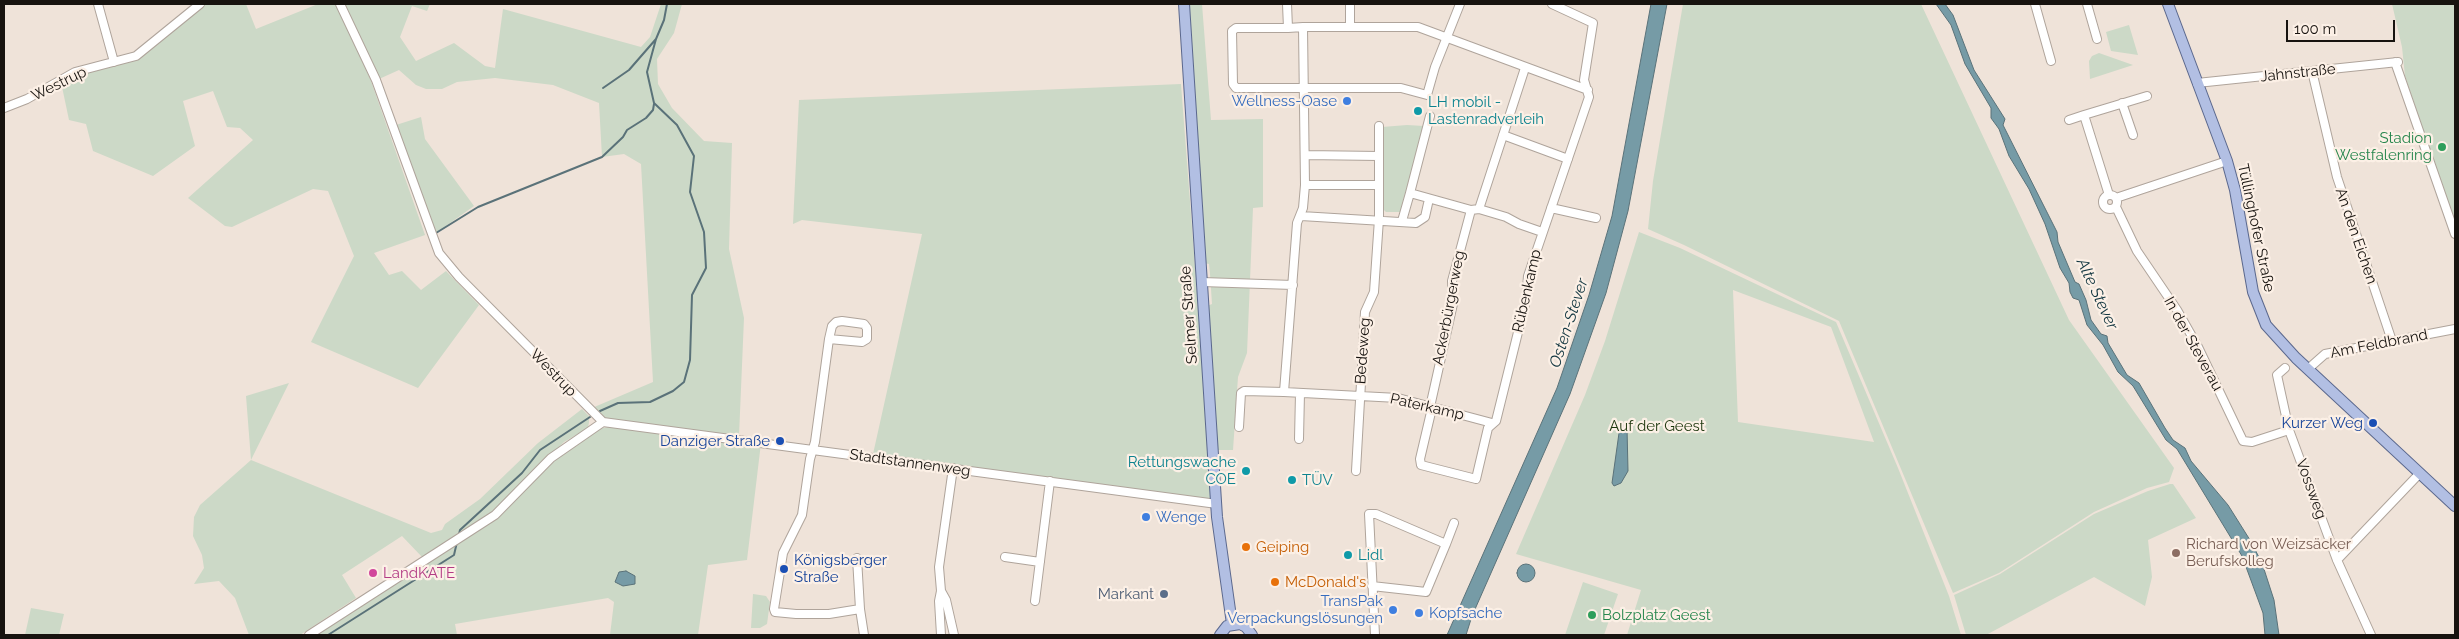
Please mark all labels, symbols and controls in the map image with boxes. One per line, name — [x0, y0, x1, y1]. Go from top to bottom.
scale bar — [2289, 10, 2398, 42]
text: 100 m — [2294, 20, 2336, 38]
street label: Jahnstraße — [2260, 60, 2336, 86]
street label: Westrup — [28, 63, 90, 105]
place label: Wellness-Oase — [1232, 92, 1337, 110]
place label: LH mobil - Lastenradverleih — [1428, 93, 1544, 128]
marker: Wellness-Oase — [1341, 95, 1353, 107]
marker: LH mobil - Lastenradverleih — [1412, 105, 1424, 117]
place label: Stadion Westfalenring — [2335, 129, 2432, 164]
marker: Stadion Westfalenring — [2436, 141, 2448, 153]
street label: Tüllinghofer Straße — [2234, 162, 2278, 294]
street label: An den Eichen — [2331, 186, 2381, 286]
street label: Rübenkamp — [1509, 248, 1545, 334]
street label: Ackerbürgerweg — [1429, 249, 1469, 367]
water label: Alte Stever — [2072, 255, 2122, 333]
street label: Selmer Straße — [1177, 265, 1201, 365]
water label: Osten-Stever — [1546, 276, 1592, 370]
street label: In der Steverau — [2160, 294, 2226, 394]
street label: Bedeweg — [1352, 317, 1374, 385]
street label: Am Feldbrand — [2329, 326, 2429, 362]
street label: Westrup — [526, 345, 580, 401]
street label: Paterkamp — [1388, 390, 1466, 424]
place label: Kurzer Weg — [2282, 414, 2363, 432]
park label: Auf der Geest — [1609, 417, 1705, 435]
marker: Kurzer Weg — [2367, 417, 2379, 429]
place label: Danziger Straße — [660, 432, 770, 450]
marker: Danziger Straße — [774, 435, 786, 447]
street label: Stadtstannenweg — [848, 446, 972, 480]
place label: Rettungswache COE — [1128, 453, 1236, 488]
street label: Vossweg — [2292, 457, 2330, 521]
marker: Rettungswache COE — [1240, 465, 1252, 477]
place label: TÜV — [1302, 471, 1333, 489]
marker: TÜV — [1286, 474, 1298, 486]
place label: Wenge — [1156, 508, 1206, 526]
marker: Wenge — [1140, 511, 1152, 523]
place label: Richard von Weizsäcker Berufskolleg — [2186, 535, 2351, 570]
place label: Geiping — [1256, 538, 1309, 556]
marker: Geiping — [1240, 541, 1252, 553]
place label: Lidl — [1358, 546, 1383, 564]
marker: Richard von Weizsäcker Berufskolleg — [2170, 547, 2182, 559]
marker: Lidl — [1342, 549, 1354, 561]
place label: Königsberger Straße — [794, 551, 887, 586]
marker: Königsberger Straße — [778, 563, 790, 575]
place label: LandKATE — [383, 564, 455, 582]
marker: LandKATE — [367, 567, 379, 579]
place label: McDonald's — [1285, 573, 1366, 591]
marker: McDonald's — [1269, 576, 1281, 588]
place label: Markant — [1098, 585, 1154, 603]
marker: Markant — [1158, 588, 1170, 600]
place label: TransPak Verpackungslösungen — [1227, 592, 1383, 627]
marker: TransPak Verpackungslösungen — [1387, 604, 1399, 616]
place label: Kopfsache — [1429, 604, 1502, 622]
place label: Bolzplatz Geest — [1602, 606, 1711, 624]
marker: Kopfsache — [1413, 607, 1425, 619]
marker: Bolzplatz Geest — [1586, 609, 1598, 621]

